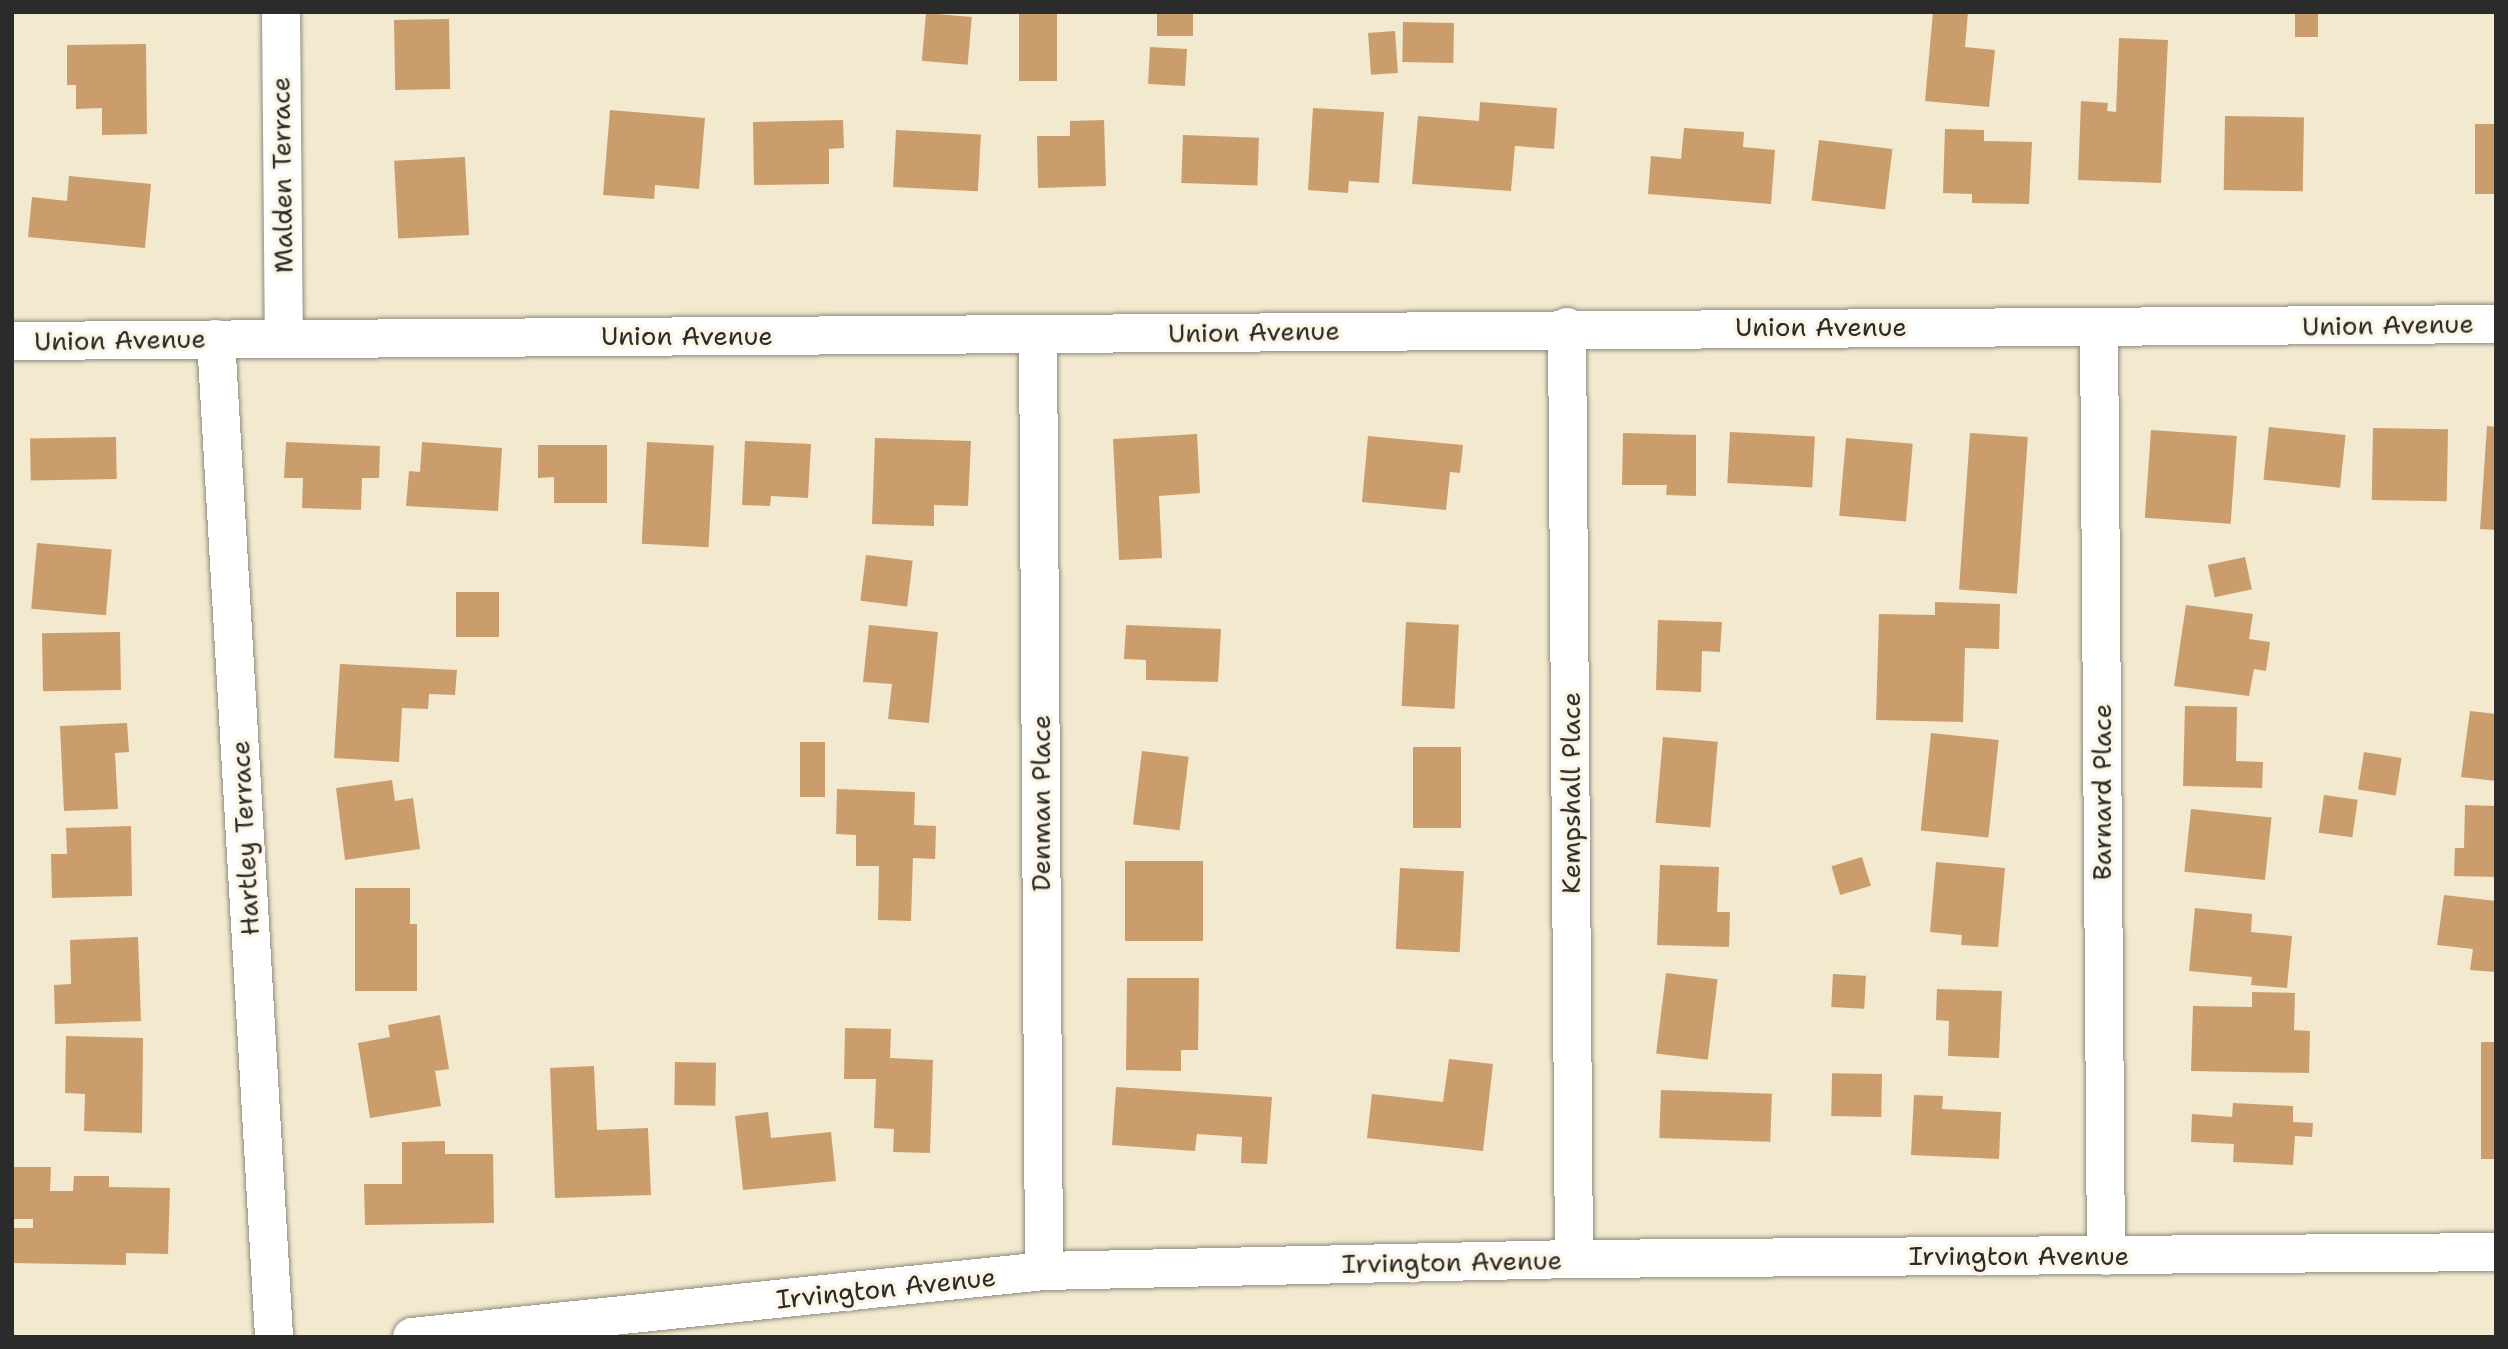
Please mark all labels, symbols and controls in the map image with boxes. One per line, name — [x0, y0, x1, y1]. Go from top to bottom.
street label: Malden Terrace — [265, 76, 299, 274]
street label: Union Avenue — [2302, 308, 2474, 342]
street label: Union Avenue — [1735, 311, 1907, 343]
street label: Union Avenue — [1168, 315, 1340, 349]
street label: Union Avenue — [601, 320, 773, 352]
street label: Union Avenue — [34, 323, 206, 357]
street label: Kempshall Place — [1555, 692, 1587, 894]
street label: Barnard Place — [2086, 704, 2118, 880]
street label: Denman Place — [1025, 715, 1057, 891]
street label: Hartley Terrace — [224, 740, 266, 936]
street label: Irvington Avenue — [1909, 1240, 2129, 1272]
street label: Irvington Avenue — [1341, 1244, 1563, 1280]
street label: Irvington Avenue — [775, 1261, 997, 1315]

